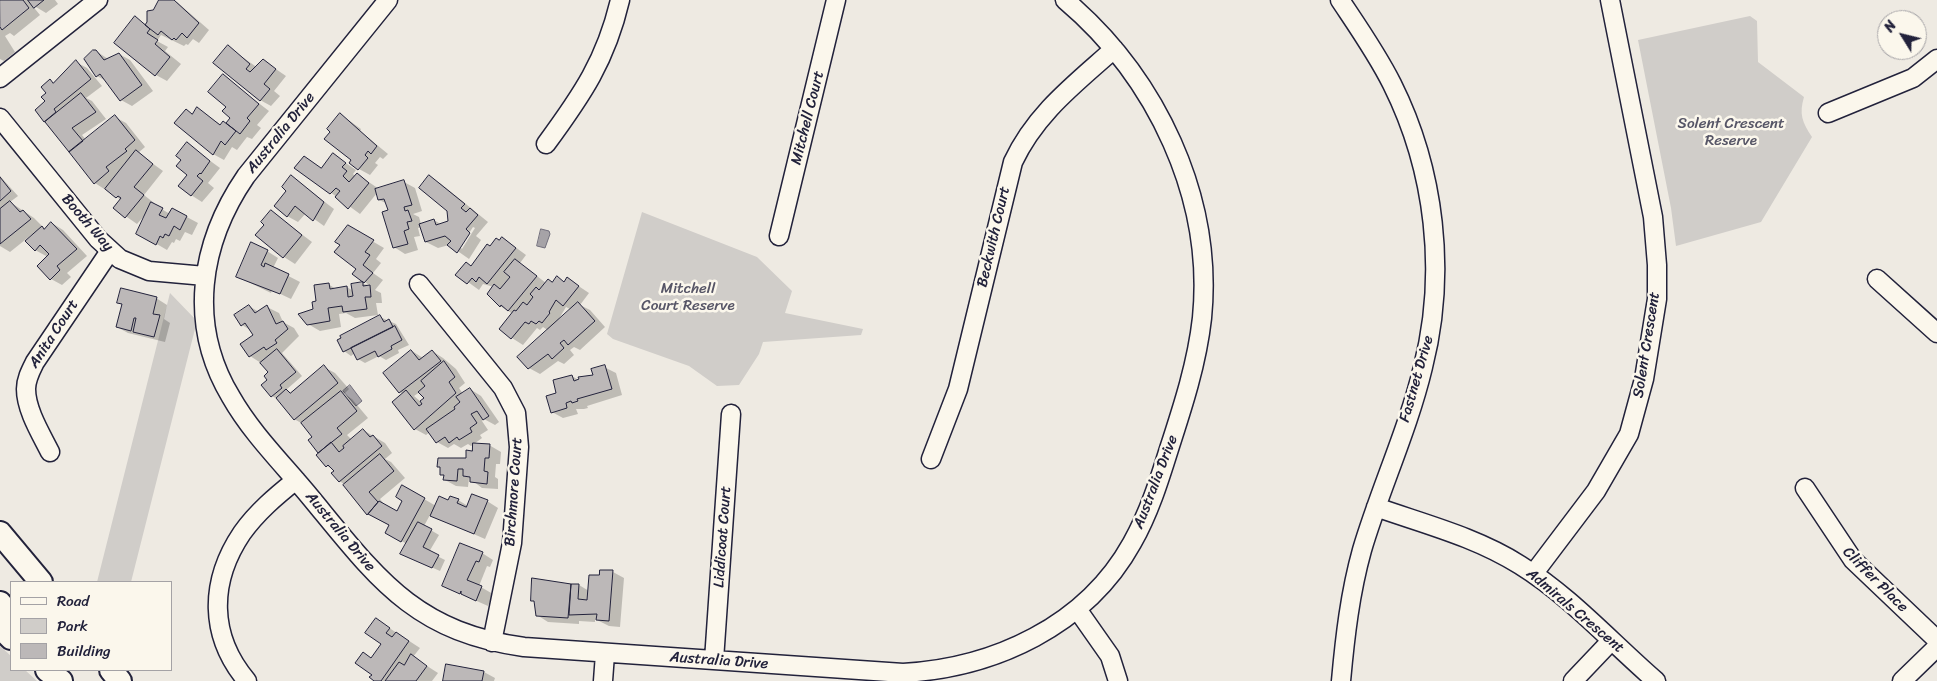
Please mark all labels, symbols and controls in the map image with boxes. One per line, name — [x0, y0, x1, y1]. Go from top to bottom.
north arrow — [1877, 10, 1927, 60]
text: N — [1877, 15, 1903, 38]
street label: Mitchell Court — [788, 69, 828, 167]
street label: Australia Drive — [243, 89, 319, 177]
park label: Solent Crescent Reserve — [1677, 115, 1785, 150]
street label: Beckwith Court — [974, 185, 1014, 289]
street label: Booth Way — [57, 191, 117, 255]
park label: Mitchell Court Reserve — [641, 280, 735, 315]
street label: Solent Crescent — [1630, 291, 1664, 399]
street label: Anita Court — [25, 296, 83, 372]
street label: Fastnet Drive — [1396, 334, 1438, 424]
street label: Australia Drive — [1130, 433, 1182, 531]
street label: Birchmore Court — [501, 437, 527, 547]
street label: Liddicoat Court — [710, 486, 736, 588]
street label: Australia Drive — [301, 488, 379, 576]
street label: Cliffer Place — [1839, 544, 1911, 616]
street label: Admirals Crescent — [1522, 565, 1628, 657]
legend — [10, 581, 172, 671]
text: Road — [57, 588, 89, 614]
text: Park — [57, 613, 88, 639]
text: Building — [57, 638, 111, 664]
street label: Australia Drive — [669, 649, 769, 673]

